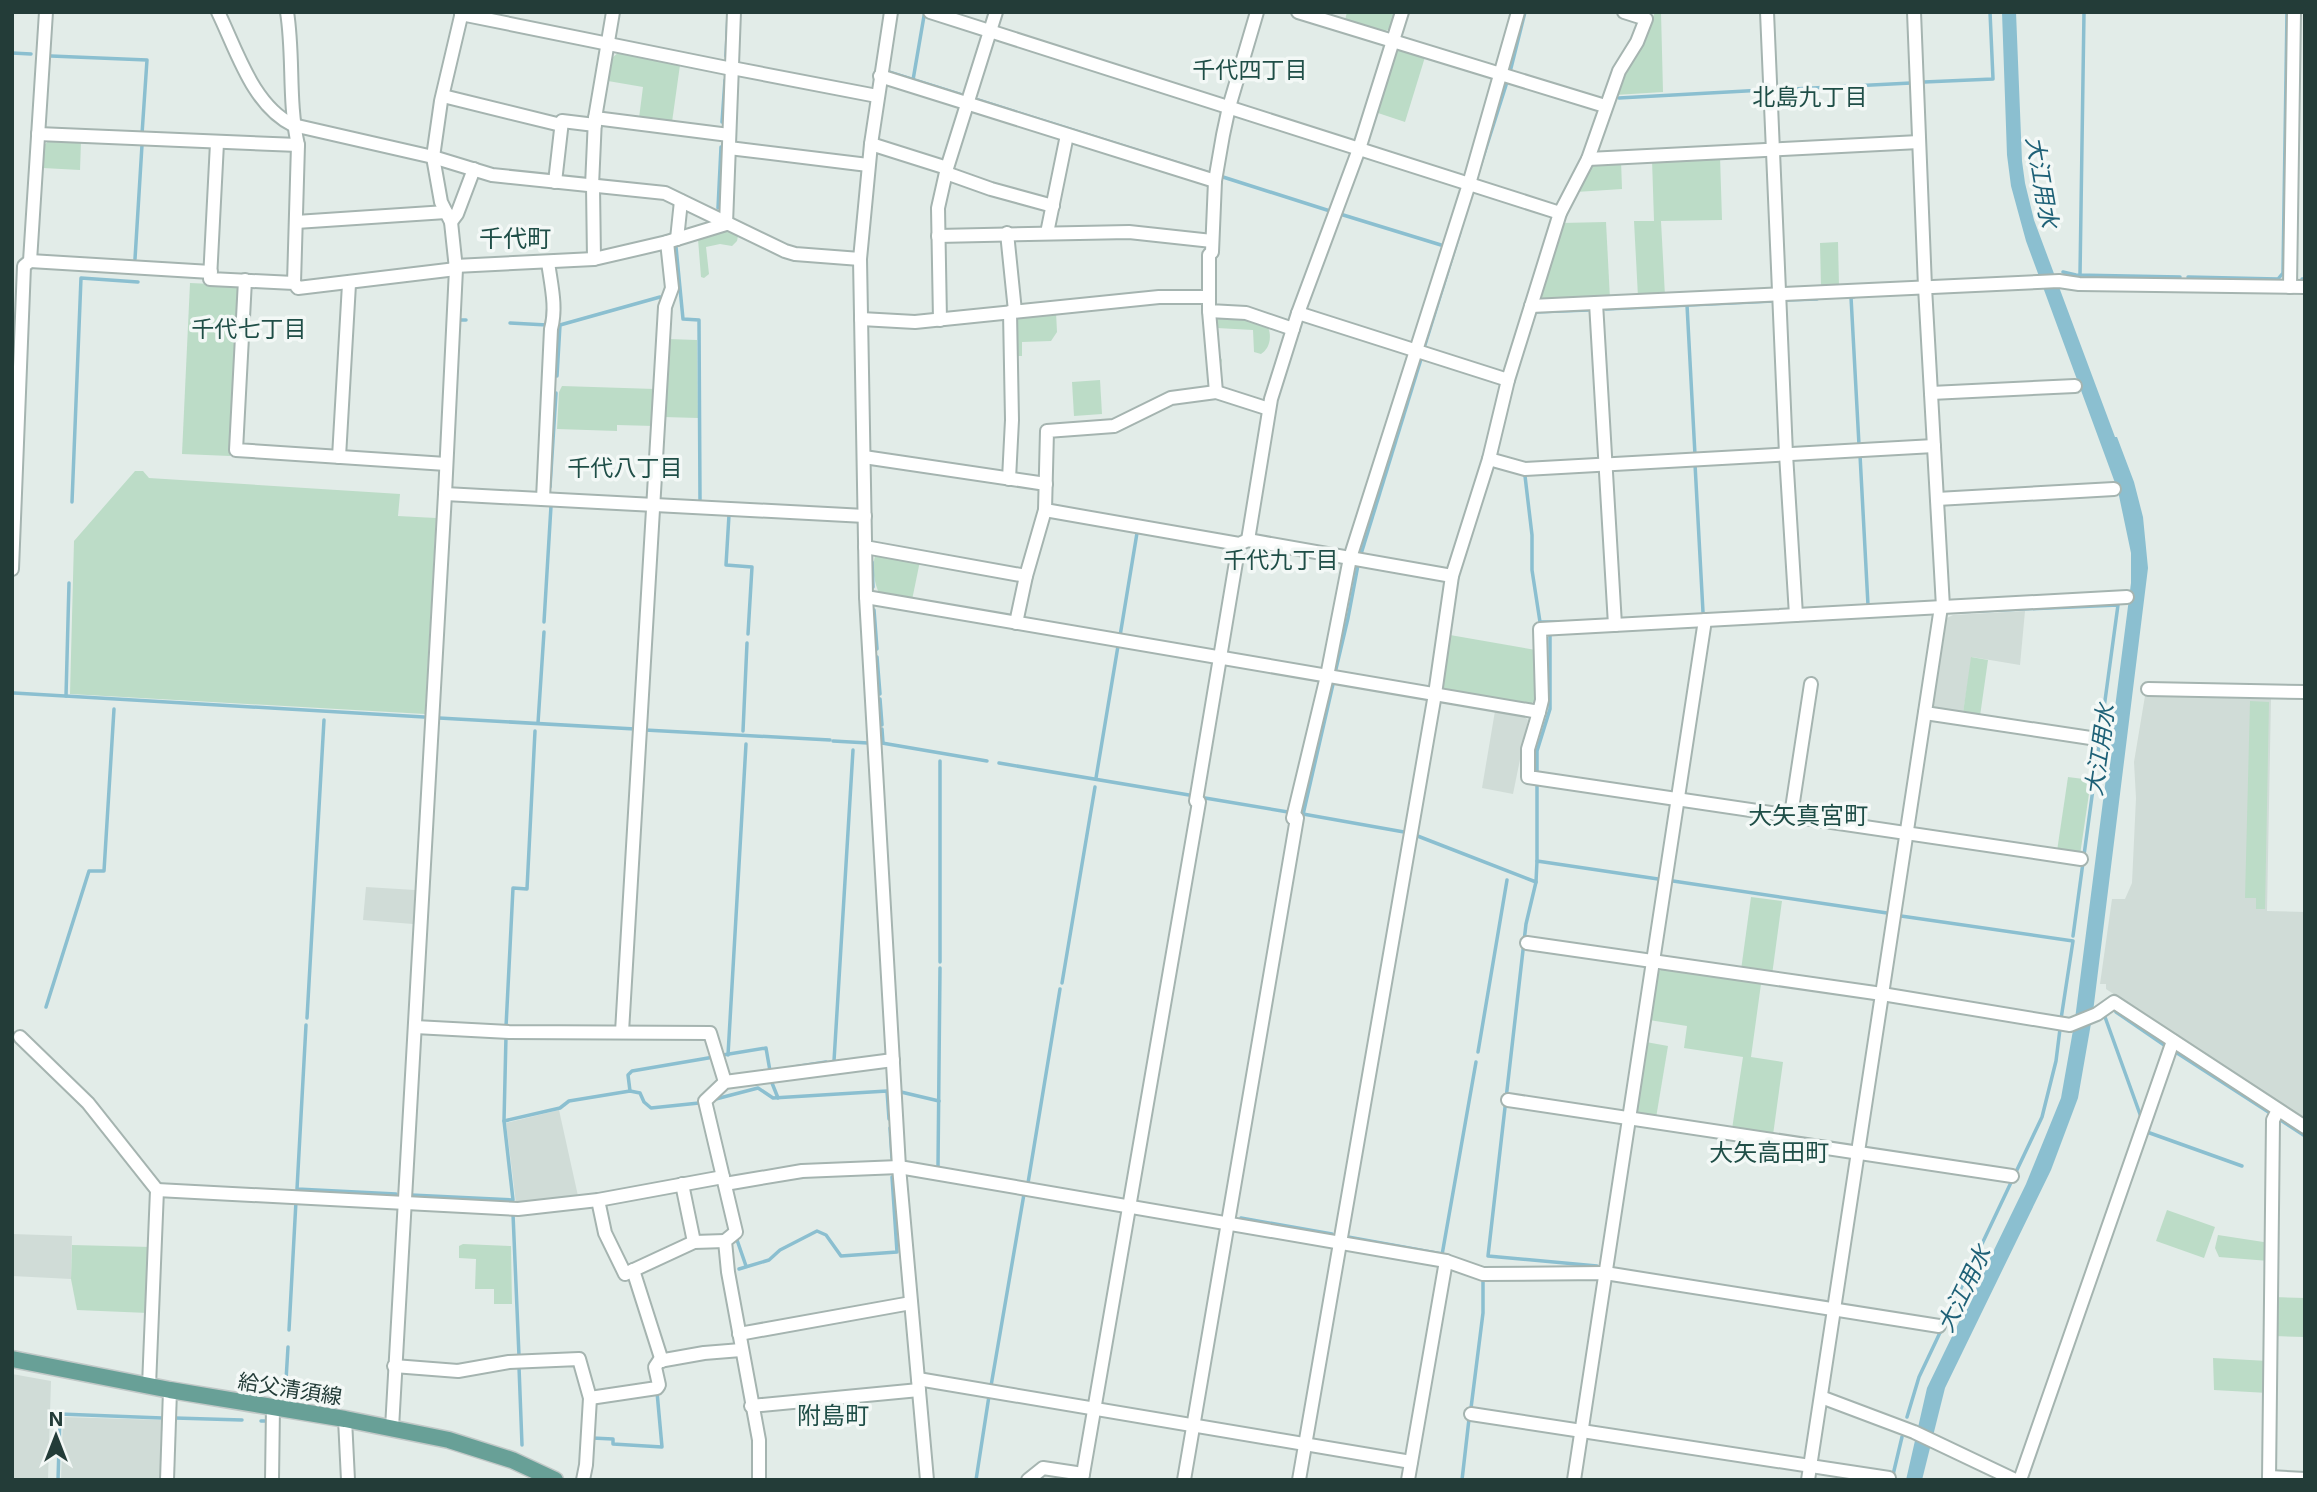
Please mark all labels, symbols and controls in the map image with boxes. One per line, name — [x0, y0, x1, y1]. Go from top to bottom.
district label: 千代四丁目 — [1193, 56, 1308, 84]
district label: 北島九丁目 — [1753, 83, 1868, 111]
water label: 大江用水 — [2020, 134, 2064, 233]
district label: 千代町 — [479, 224, 551, 253]
district label: 千代七丁目 — [192, 315, 307, 343]
district label: 千代八丁目 — [568, 454, 683, 482]
district label: 千代九丁目 — [1224, 546, 1339, 574]
water label: 大江用水 — [2080, 700, 2121, 798]
district label: 大矢真宮町 — [1748, 801, 1868, 830]
district label: 大矢高田町 — [1709, 1138, 1829, 1167]
water label: 大江用水 — [1931, 1239, 1998, 1336]
street label: 給父清須線 — [236, 1368, 344, 1410]
north arrow — [21, 1401, 91, 1471]
district label: 附島町 — [797, 1401, 869, 1430]
text: N — [49, 1408, 63, 1431]

